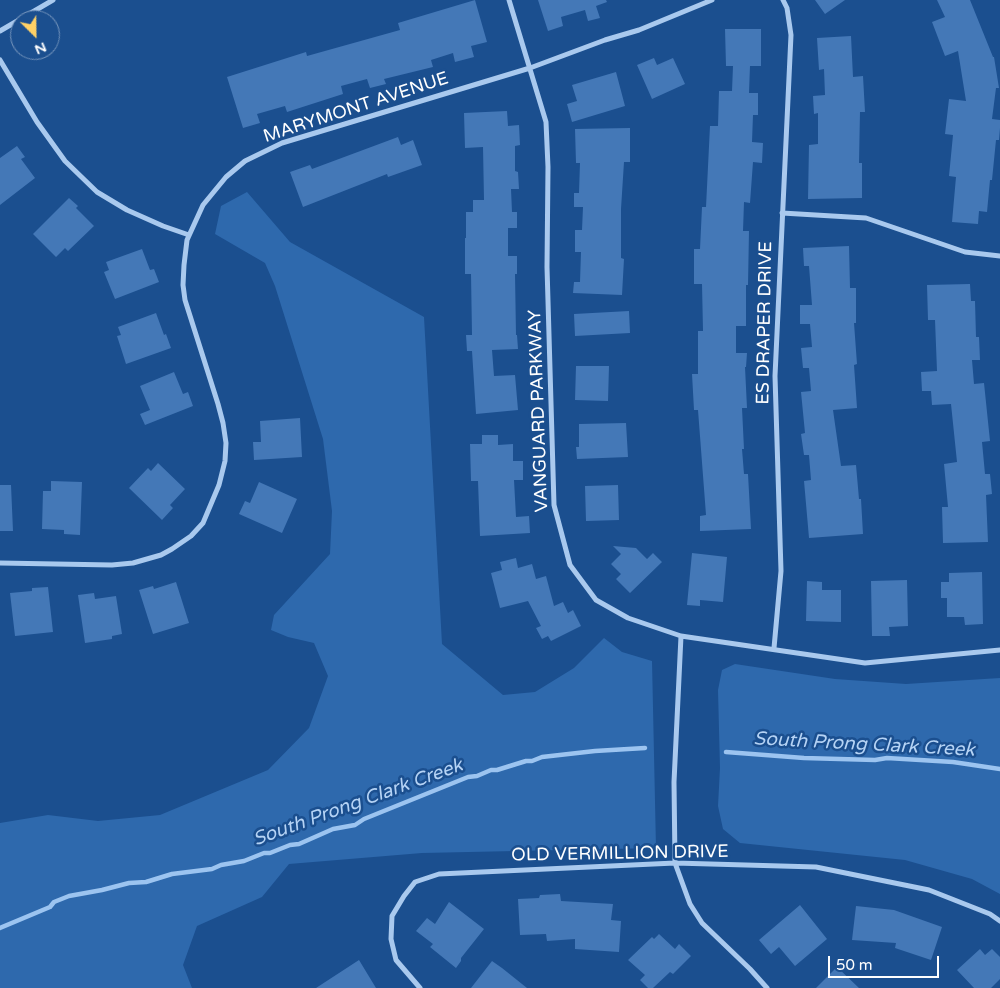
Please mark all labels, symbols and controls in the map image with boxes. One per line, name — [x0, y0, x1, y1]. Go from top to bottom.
north arrow — [10, 10, 60, 60]
text: N — [32, 38, 49, 58]
street label: MARYMONT AVENUE — [261, 68, 451, 148]
street label: ES DRAPER DRIVE — [753, 241, 777, 405]
street label: VANGUARD PARKWAY — [525, 309, 553, 513]
water label: South Prong Clark Creek — [753, 728, 975, 762]
water label: South Prong Clark Creek — [250, 754, 466, 852]
street label: OLD VERMILLION DRIVE — [511, 841, 729, 867]
scale bar — [830, 946, 941, 978]
text: 50 m — [836, 956, 873, 974]

